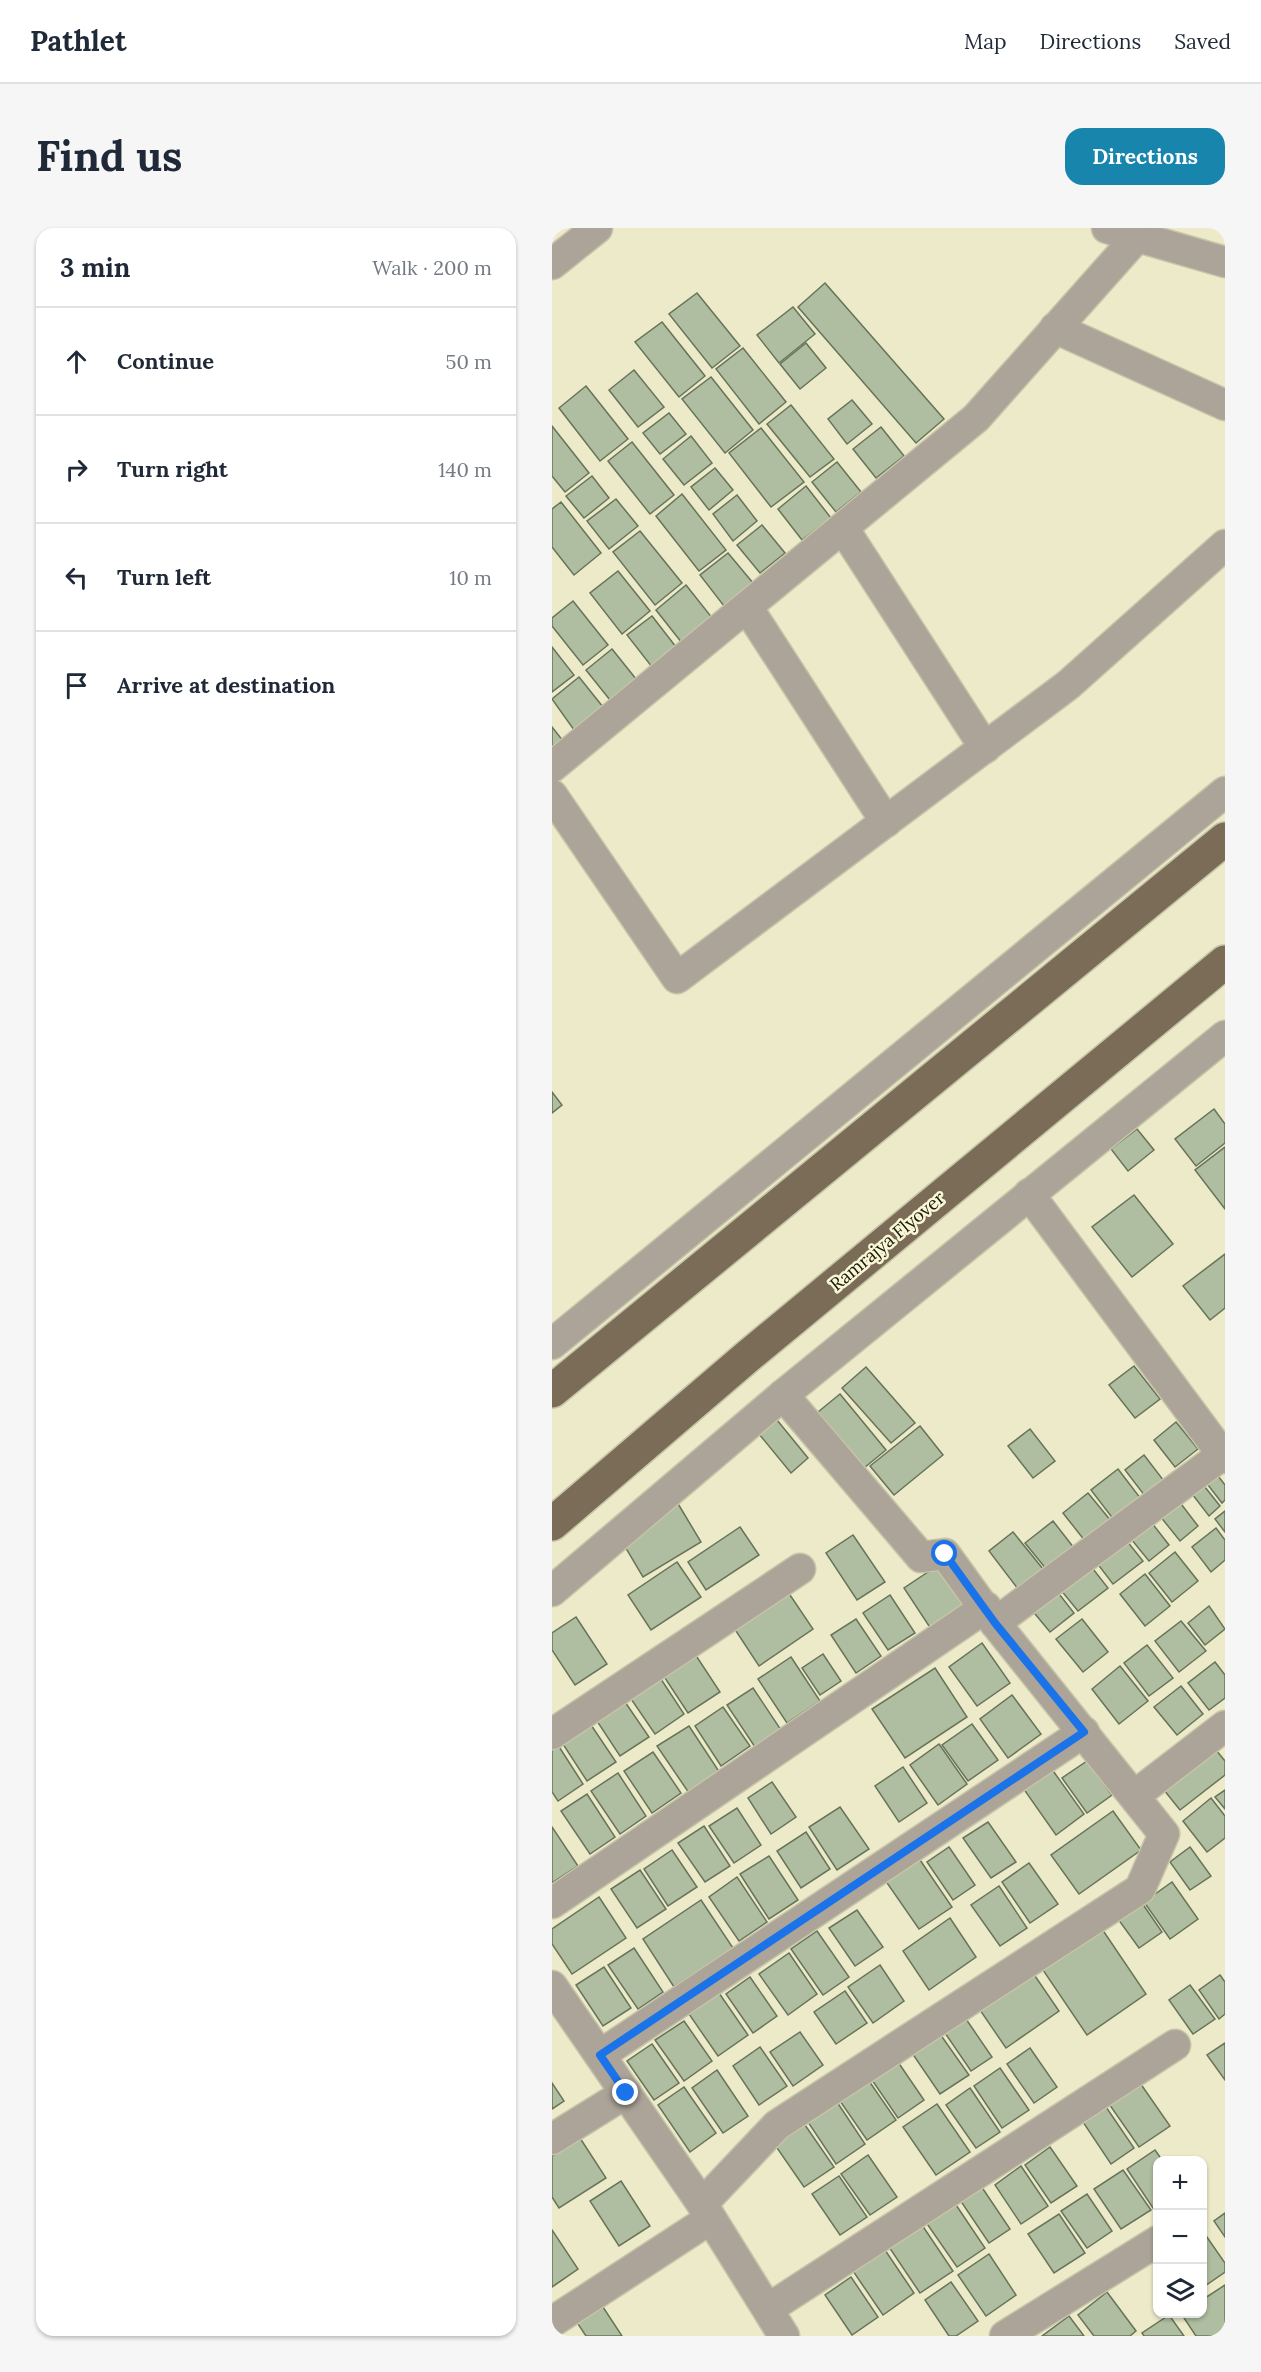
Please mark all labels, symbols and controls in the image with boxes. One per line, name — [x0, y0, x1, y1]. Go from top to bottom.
text: Pathlet — [30, 23, 127, 59]
text: Map — [964, 28, 1007, 55]
text: Directions — [1040, 28, 1141, 55]
text: Saved — [1174, 28, 1231, 55]
button: Directions — [1065, 128, 1225, 185]
text: Find us — [36, 129, 182, 183]
text: 3 min — [60, 251, 130, 284]
text: Walk · 200 m — [372, 255, 492, 280]
icon: ahead — [60, 345, 93, 378]
text: Continue — [117, 347, 214, 375]
text: 50 m — [446, 349, 492, 374]
icon: right — [60, 453, 93, 486]
text: Turn right — [117, 455, 228, 483]
text: 140 m — [438, 457, 492, 482]
icon: left — [60, 561, 93, 594]
text: Turn left — [117, 563, 211, 591]
text: 10 m — [449, 565, 492, 590]
icon: arrive — [60, 669, 93, 702]
text: Arrive at destination — [117, 671, 335, 699]
street label: Ramrajya Flyover — [825, 1186, 949, 1296]
route start — [931, 1540, 957, 1566]
route end — [612, 2079, 638, 2105]
map controls — [1153, 2156, 1207, 2318]
button: + — [1153, 2156, 1207, 2210]
button: − — [1153, 2210, 1207, 2264]
button: layers — [1153, 2264, 1207, 2318]

